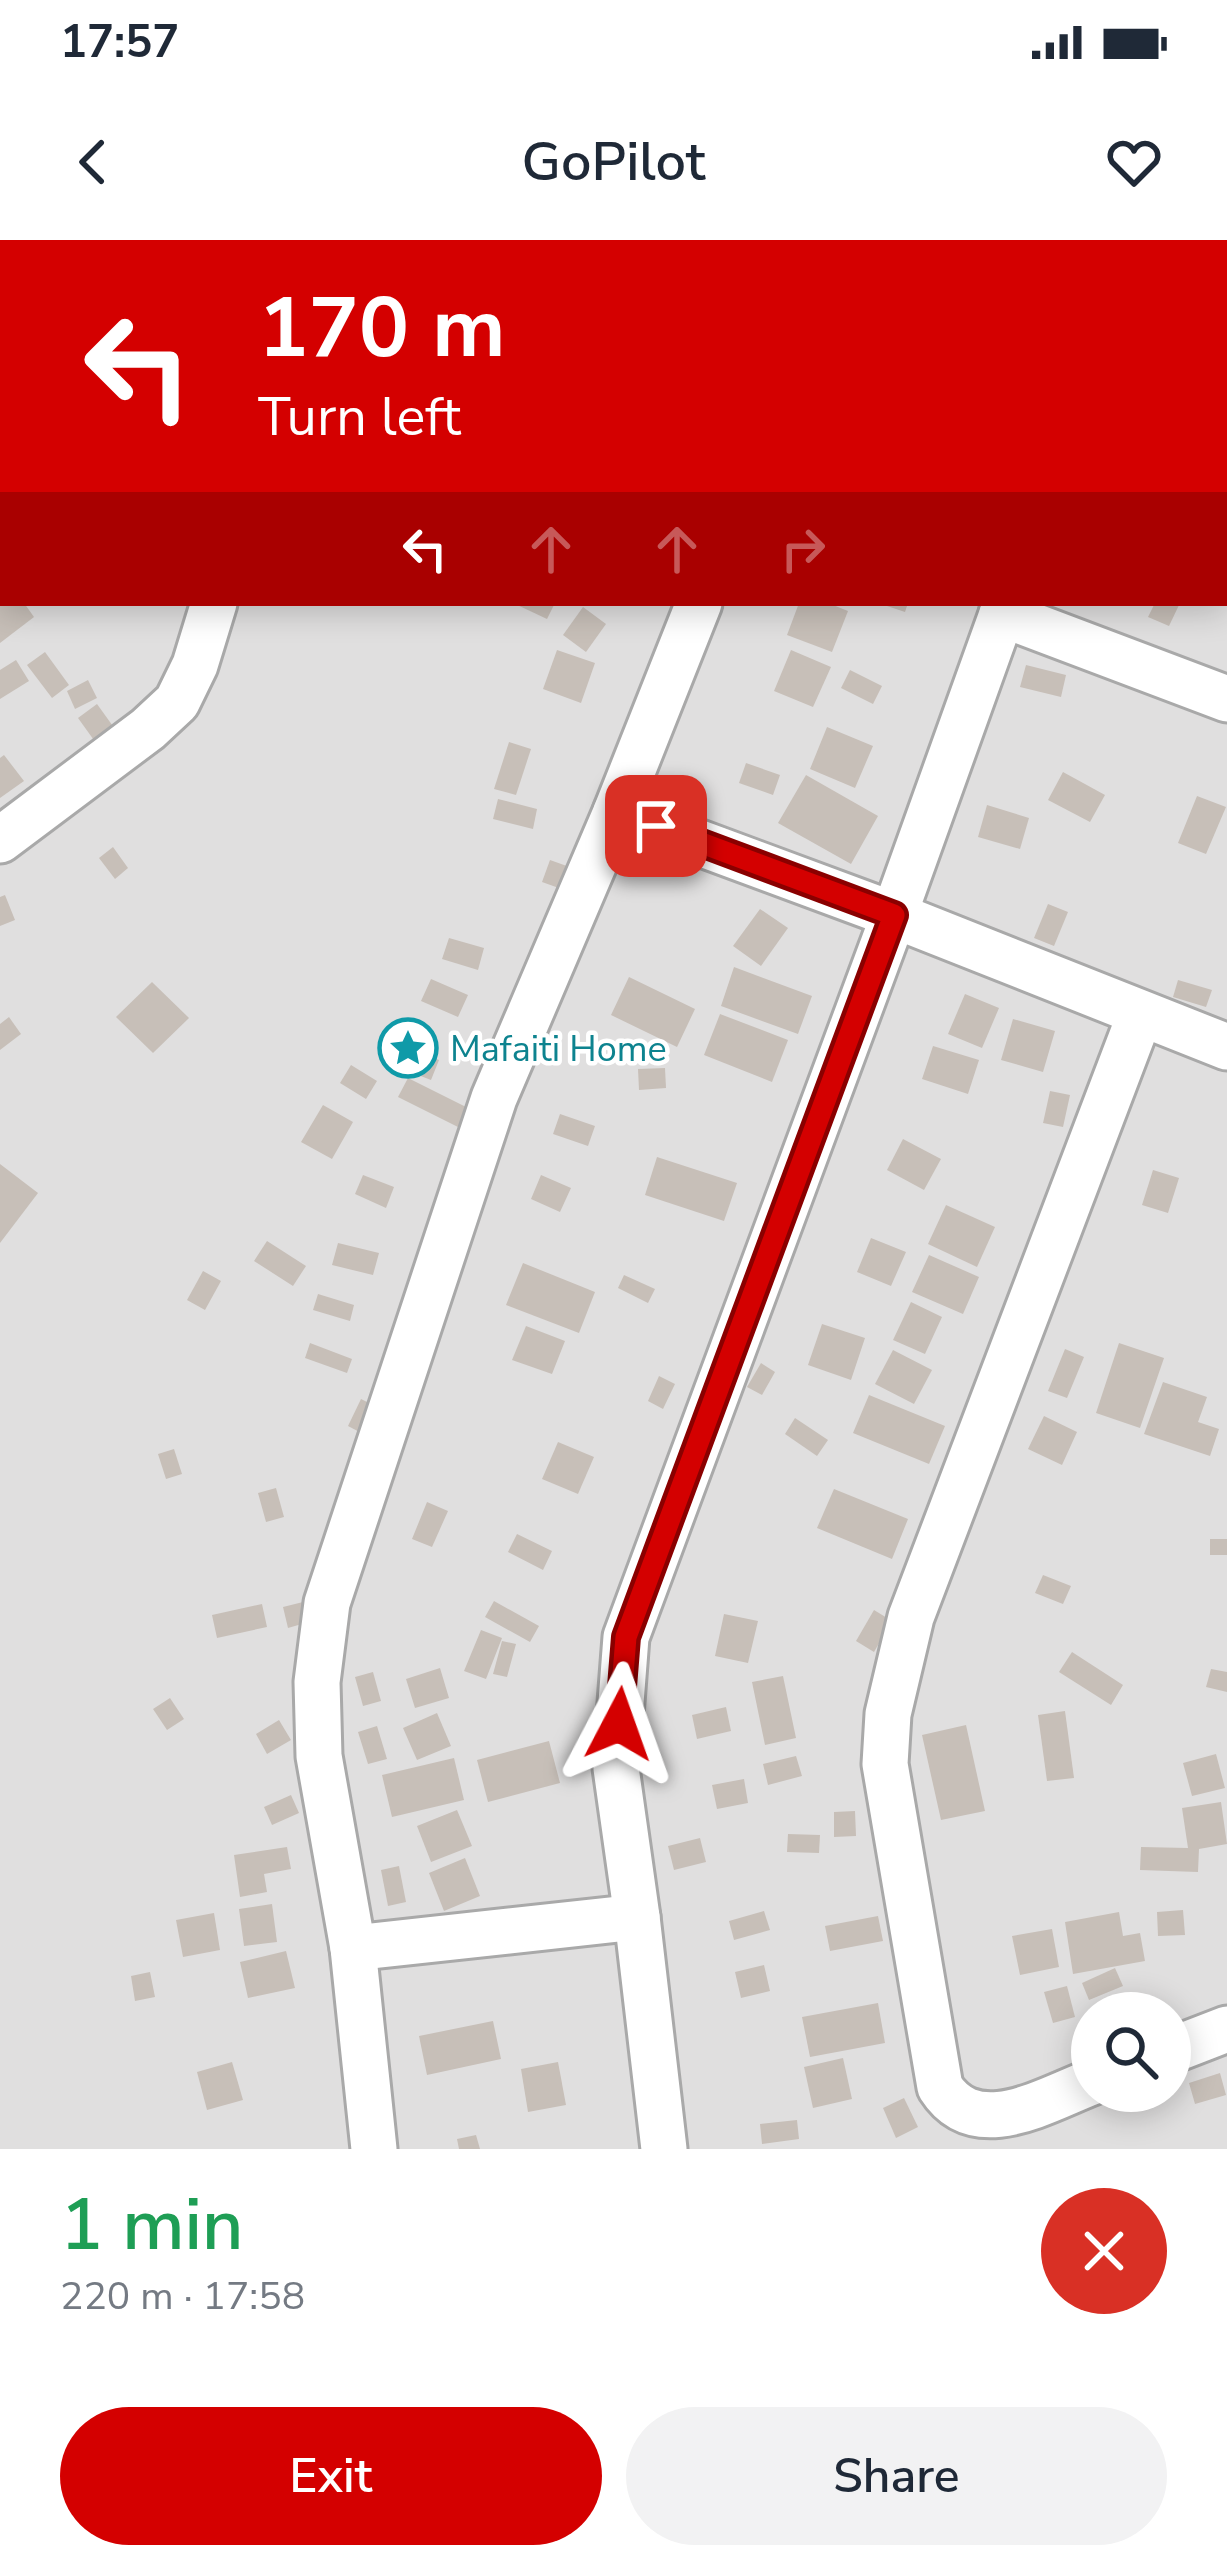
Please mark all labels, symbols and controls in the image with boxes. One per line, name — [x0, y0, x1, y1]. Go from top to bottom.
text: 17:57 — [60, 12, 179, 73]
text: GoPilot — [522, 125, 705, 199]
icon: back — [60, 129, 126, 195]
icon: heart — [1101, 129, 1167, 195]
text: 170 m — [258, 271, 506, 386]
icon: left — [60, 288, 216, 444]
text: Turn left — [258, 380, 461, 454]
icon: left — [392, 516, 458, 582]
icon: ahead — [518, 516, 584, 582]
icon: ahead — [644, 516, 710, 582]
icon: right — [770, 516, 836, 582]
pin — [605, 775, 707, 877]
icon: arrive — [623, 793, 689, 859]
place icon: Mafaiti Home — [377, 1017, 439, 1079]
place label: Mafaiti Home — [450, 1025, 667, 1074]
position arrow — [556, 1661, 682, 1787]
map controls — [1071, 1992, 1191, 2112]
button: search — [1071, 1992, 1191, 2112]
text: 1 min — [60, 2176, 243, 2274]
button: close — [1041, 2188, 1167, 2314]
text: 220 m · 17:58 — [60, 2270, 305, 2323]
button: Exit — [60, 2407, 602, 2545]
button: Share — [626, 2407, 1167, 2545]

